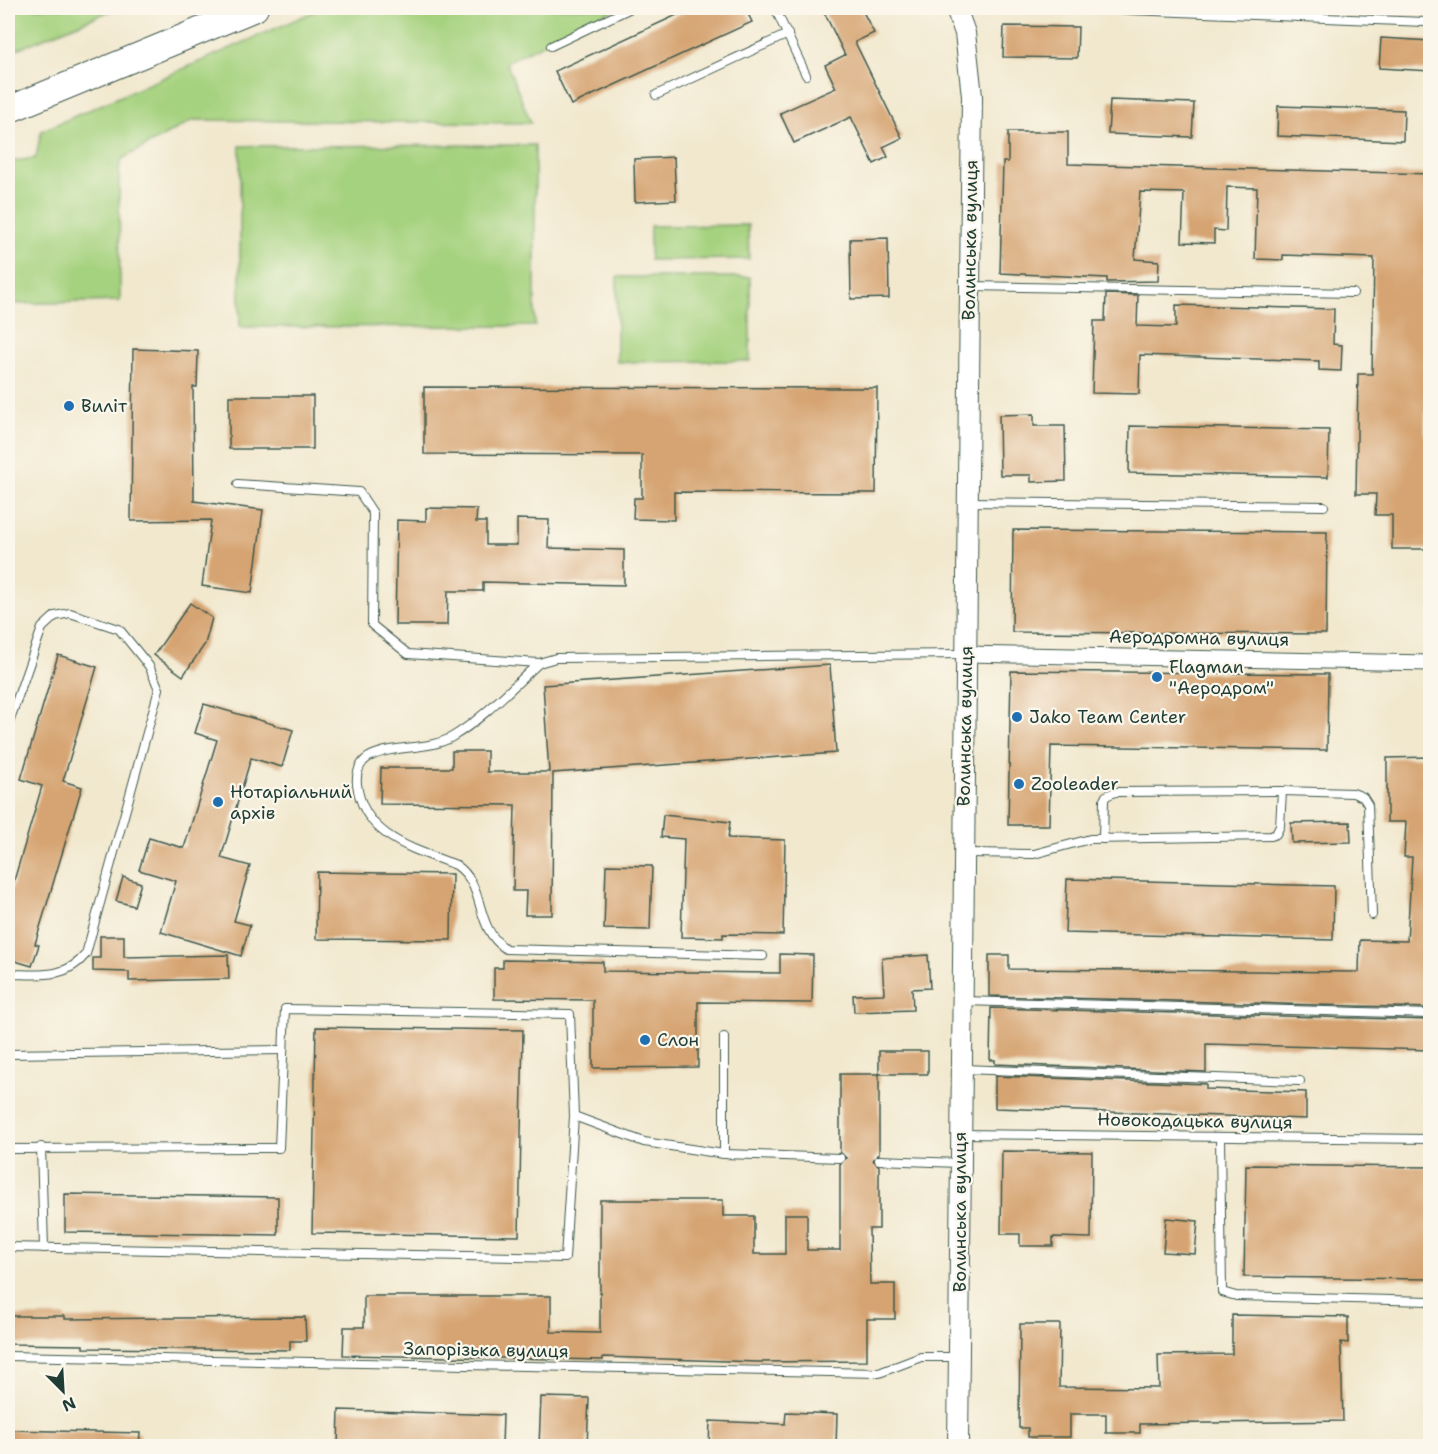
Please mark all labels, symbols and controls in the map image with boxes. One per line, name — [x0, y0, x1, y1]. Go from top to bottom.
street label: Волинська вулиця — [957, 159, 983, 321]
place label: Виліт — [81, 394, 128, 418]
marker: Виліт — [62, 399, 76, 413]
street label: Аеродромна вулиця — [1109, 624, 1289, 652]
street label: Волинська вулиця — [952, 645, 978, 807]
place label: Flagman "Аеродром" — [1169, 655, 1274, 700]
marker: Flagman "Аеродром" — [1150, 670, 1164, 684]
place label: Jako Team Center — [1029, 705, 1186, 729]
marker: Jako Team Center — [1010, 710, 1024, 724]
place label: Zooleader — [1031, 772, 1119, 796]
marker: Zooleader — [1012, 777, 1026, 791]
place label: Нотаріальний архів — [230, 780, 352, 825]
marker: Нотаріальний архів — [211, 795, 225, 809]
place label: Слон — [657, 1028, 699, 1052]
marker: Слон — [638, 1033, 652, 1047]
street label: Новокодацька вулиця — [1097, 1107, 1293, 1135]
street label: Волинська вулиця — [948, 1132, 972, 1292]
street label: Запорізька вулиця — [403, 1337, 569, 1363]
north arrow — [33, 1361, 93, 1421]
text: N — [59, 1392, 79, 1416]

